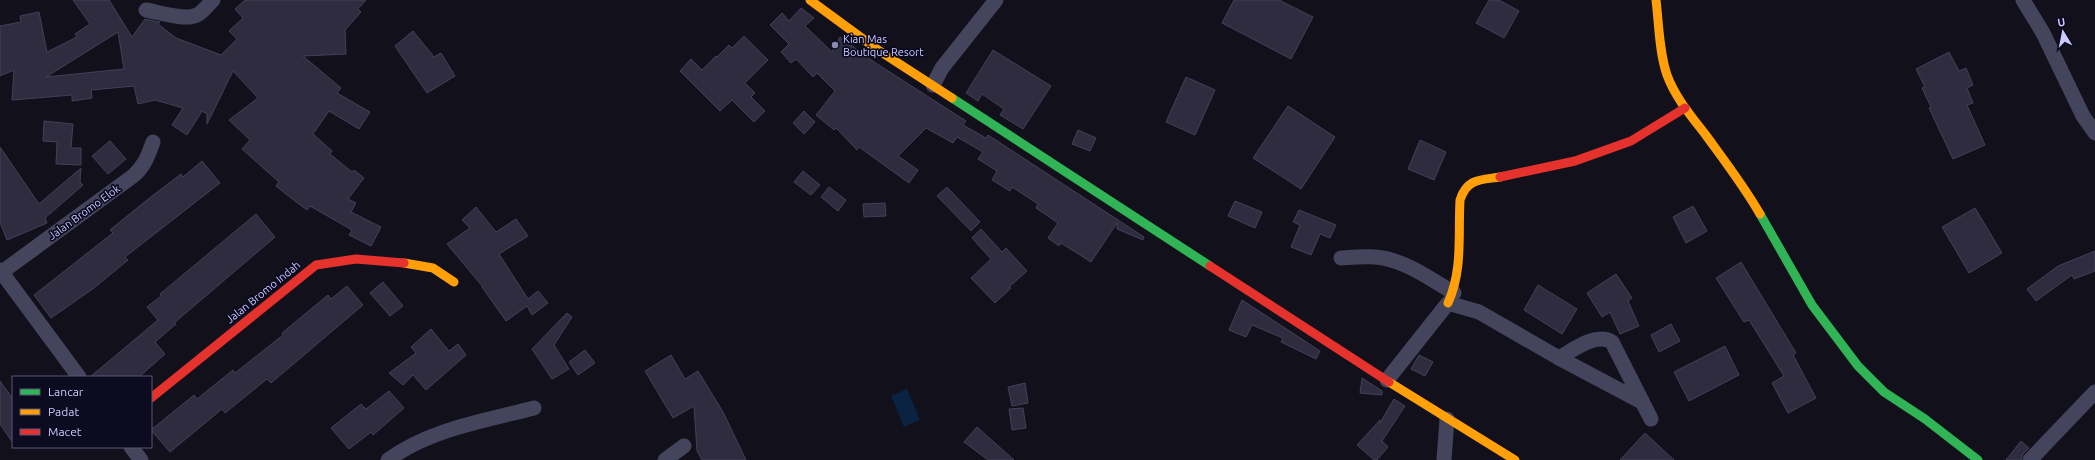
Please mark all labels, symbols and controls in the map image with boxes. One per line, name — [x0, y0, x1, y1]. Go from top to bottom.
north arrow — [2043, 12, 2083, 52]
text: U — [2056, 16, 2066, 29]
place label: Kian Mas Boutique Resort — [843, 33, 924, 58]
marker: Kian Mas Boutique Resort — [830, 40, 840, 50]
street label: Jalan Bromo Elok — [46, 182, 122, 242]
street label: Jalan Bromo Indah — [224, 258, 302, 326]
legend — [12, 376, 152, 448]
text: Lancar — [48, 385, 84, 398]
text: Padat — [48, 405, 79, 418]
text: Macet — [48, 425, 82, 438]

